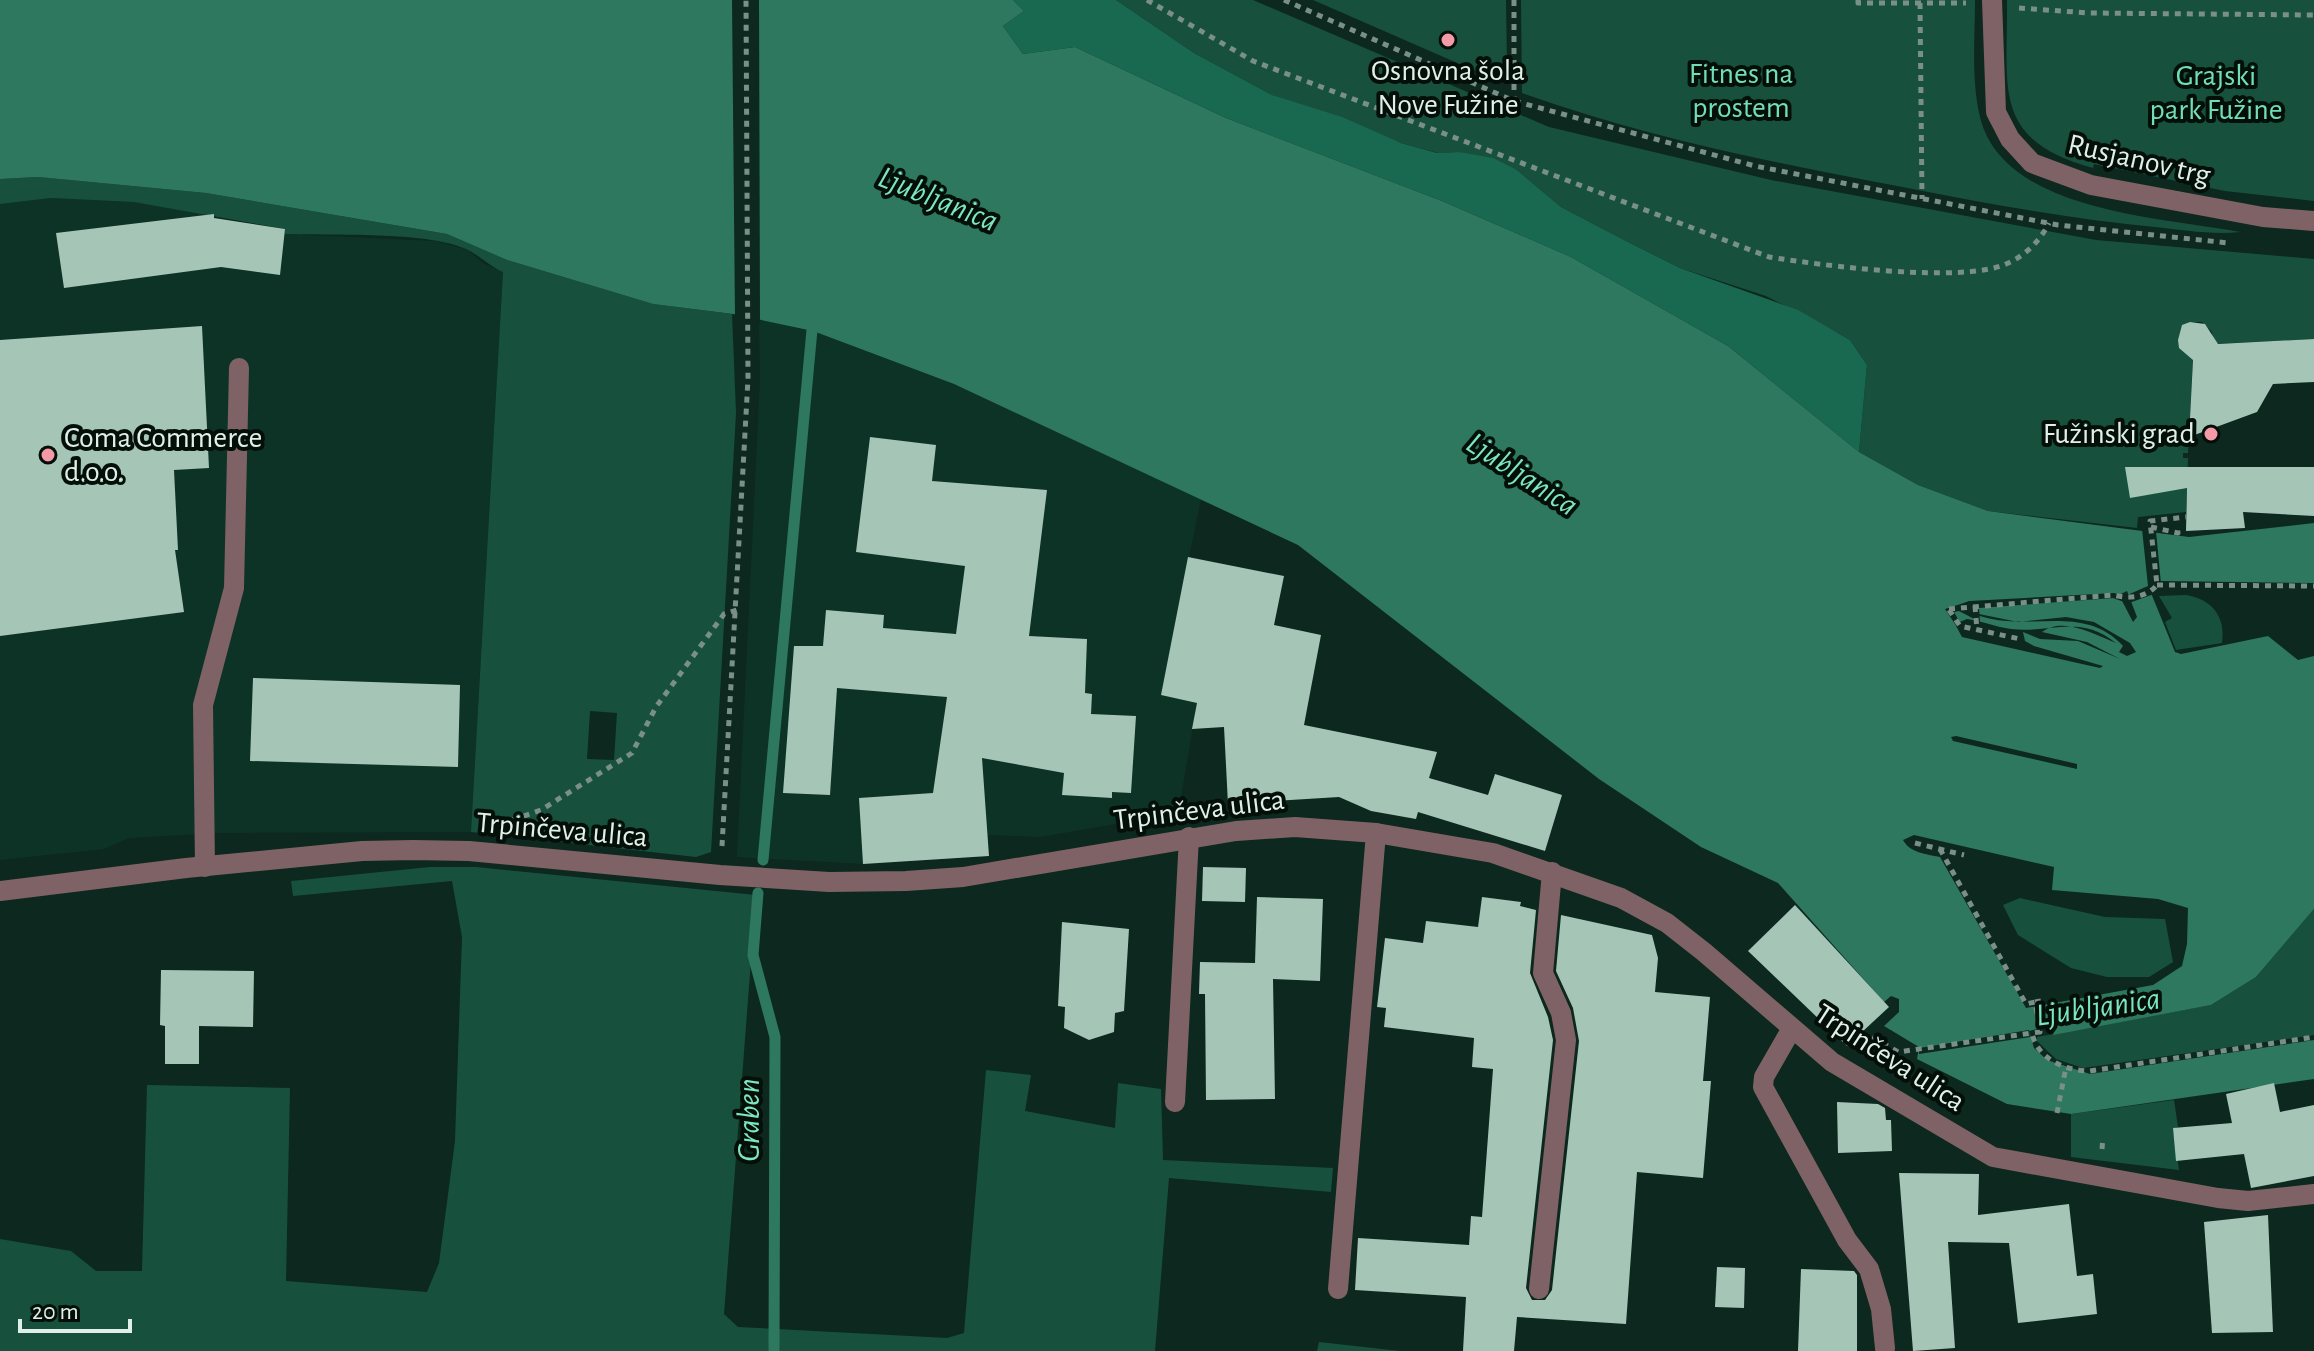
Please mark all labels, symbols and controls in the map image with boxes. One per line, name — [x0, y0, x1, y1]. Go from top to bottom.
marker: Osnovna šola Nove Fužine — [1439, 31, 1457, 49]
place label: Osnovna šola Nove Fužine — [1371, 56, 1525, 120]
park label: Fitnes na prostem — [1689, 59, 1793, 123]
park label: Grajski park Fužine — [2149, 61, 2283, 125]
street label: Rusjanov trg — [2065, 129, 2214, 191]
water label: Ljubljanica — [874, 161, 1002, 237]
place label: Fužinski grad — [2043, 419, 2195, 449]
place label: Coma Commerce d.o.o. — [64, 423, 262, 487]
marker: Fužinski grad — [2202, 425, 2220, 443]
water label: Ljubljanica — [1461, 426, 1583, 522]
marker: Coma Commerce d.o.o. — [39, 446, 57, 464]
street label: Trpinčeva ulica — [1112, 785, 1286, 835]
street label: Trpinčeva ulica — [475, 808, 649, 852]
water label: Ljubljanica — [2034, 982, 2162, 1032]
street label: Trpinčeva ulica — [1810, 999, 1970, 1117]
water label: Graben — [733, 1078, 765, 1162]
scale bar — [20, 1283, 130, 1333]
text: 20 m — [32, 1300, 79, 1324]

